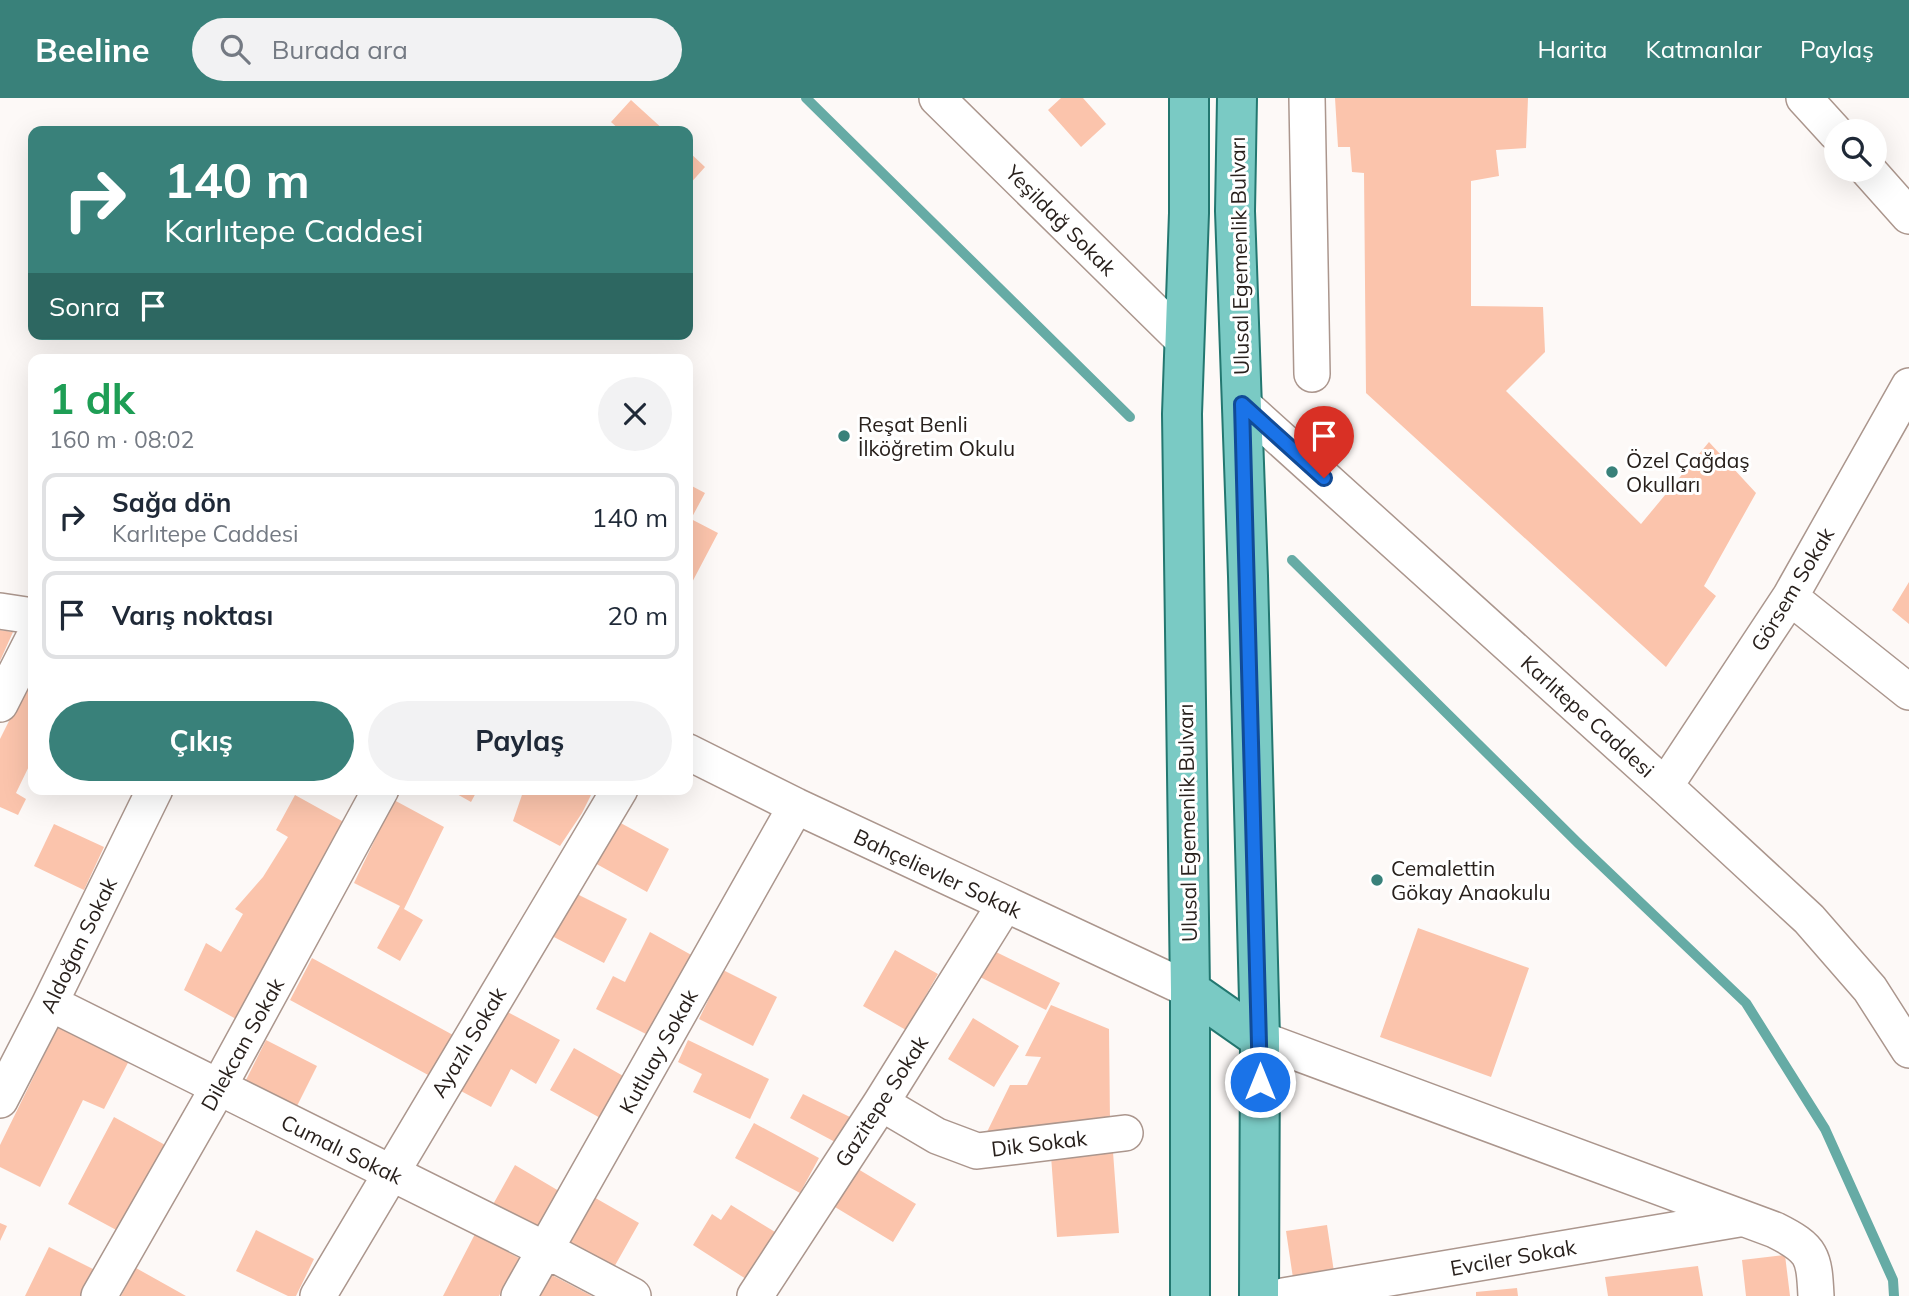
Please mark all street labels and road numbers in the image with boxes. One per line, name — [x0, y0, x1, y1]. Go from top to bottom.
street label: Ulusal Egemenlik Bulvarı — [1224, 137, 1254, 375]
street label: Yeşildağ Sokak — [1000, 159, 1122, 281]
street label: Görsem Sokak — [1745, 522, 1839, 656]
street label: Karlıtepe Caddesi — [1516, 649, 1660, 783]
street label: Ulusal Egemenlik Bulvarı — [1172, 704, 1202, 942]
street label: Bahçelievler Sokak — [850, 823, 1026, 923]
street label: Aldoğan Sokak — [34, 873, 122, 1017]
street label: Dilekcan Sokak — [195, 973, 289, 1115]
street label: Ayazlı Sokak — [425, 982, 511, 1102]
street label: Kutluay Sokak — [613, 984, 703, 1118]
street label: Gazitepe Sokak — [829, 1030, 933, 1171]
street label: Cumalı Sokak — [277, 1108, 407, 1190]
street label: Dik Sokak — [990, 1124, 1089, 1162]
street label: Evciler Sokak — [1448, 1233, 1578, 1281]

